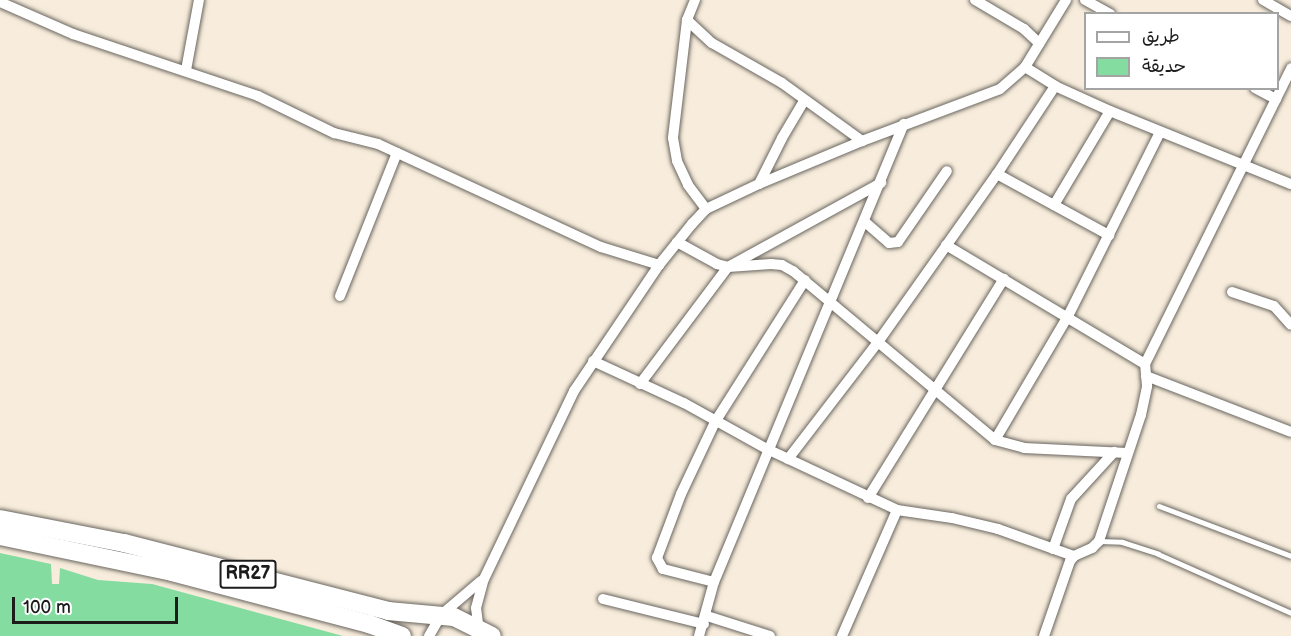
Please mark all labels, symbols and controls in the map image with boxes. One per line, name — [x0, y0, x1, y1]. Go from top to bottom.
legend — [1084, 12, 1279, 90]
text: طريق — [1142, 26, 1180, 47]
text: حديقة — [1142, 56, 1186, 77]
road number: RR27 — [220, 559, 276, 589]
scale bar — [15, 585, 182, 623]
text: 100 m — [23, 597, 71, 618]

